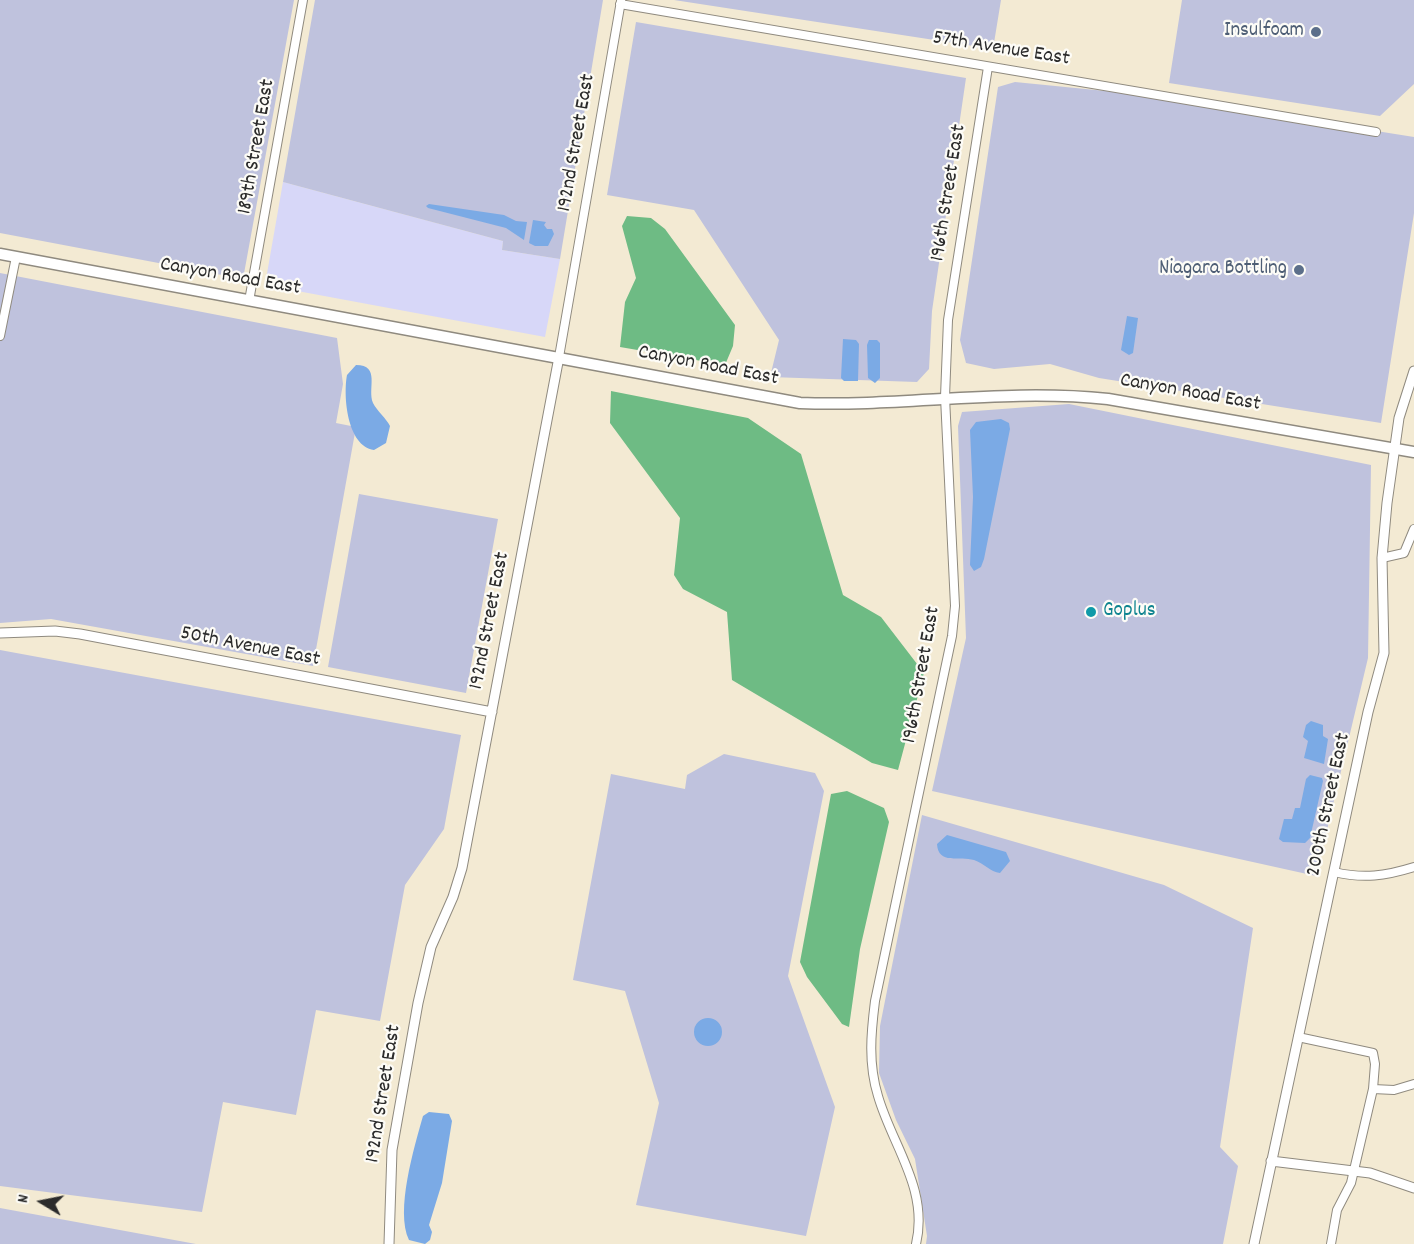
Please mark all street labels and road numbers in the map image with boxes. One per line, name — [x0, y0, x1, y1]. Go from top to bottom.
street label: 57th Avenue East — [931, 27, 1071, 73]
street label: 192nd Street East — [553, 72, 603, 214]
street label: 189th Street East — [234, 78, 282, 216]
street label: 196th Street East — [927, 123, 973, 263]
street label: Canyon Road East — [158, 253, 302, 303]
street label: Canyon Road East — [636, 341, 780, 393]
street label: Canyon Road East — [1118, 369, 1262, 419]
street label: 192nd Street East — [465, 550, 517, 692]
street label: 196th Street East — [899, 605, 947, 745]
street label: 50th Avenue East — [178, 622, 322, 674]
street label: 200th Street East — [1302, 731, 1358, 879]
street label: 192nd Street East — [362, 1023, 408, 1165]

